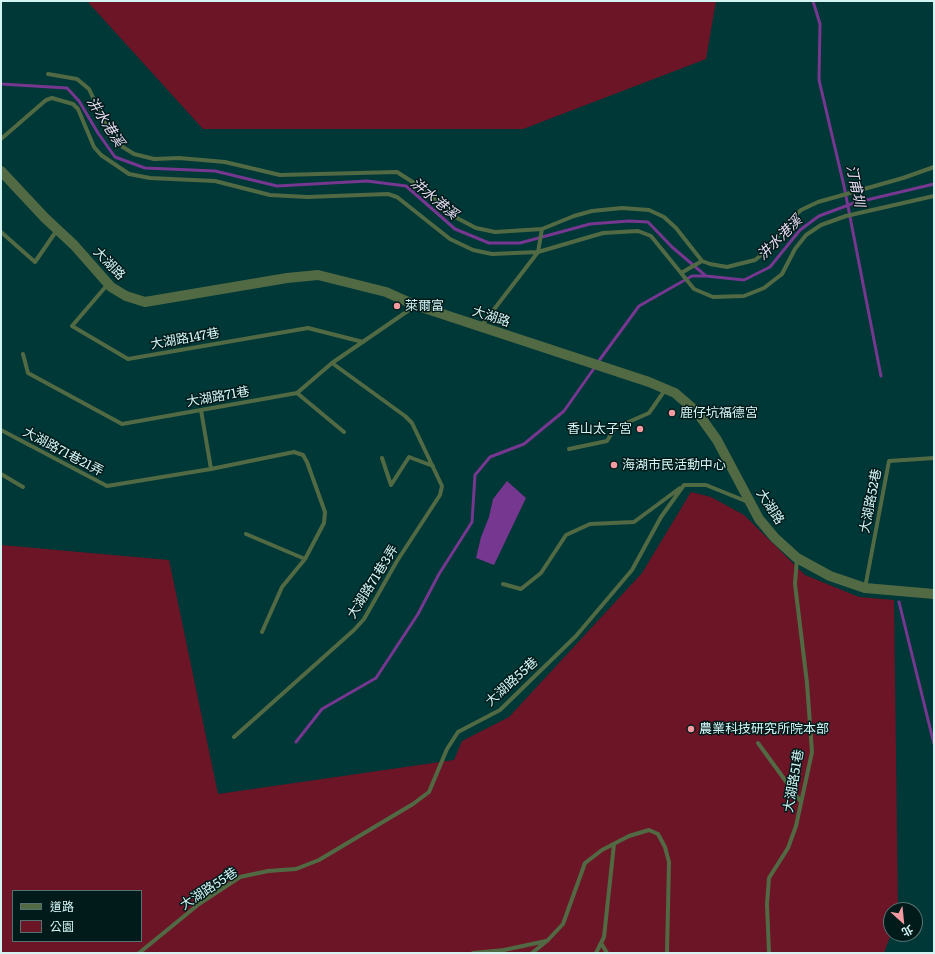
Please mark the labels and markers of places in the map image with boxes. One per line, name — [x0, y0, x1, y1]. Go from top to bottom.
place label: 萊爾富 — [405, 298, 444, 314]
marker: 萊爾富 — [392, 301, 402, 311]
place label: 鹿仔坑福德宮 — [680, 405, 758, 421]
marker: 鹿仔坑福德宮 — [667, 408, 677, 418]
place label: 香山太子宮 — [567, 421, 632, 437]
marker: 香山太子宮 — [635, 424, 645, 434]
place label: 海湖市民活動中心 — [622, 457, 726, 473]
marker: 海湖市民活動中心 — [609, 460, 619, 470]
place label: 農業科技研究所院本部 — [699, 721, 829, 737]
marker: 農業科技研究所院本部 — [686, 724, 696, 734]

